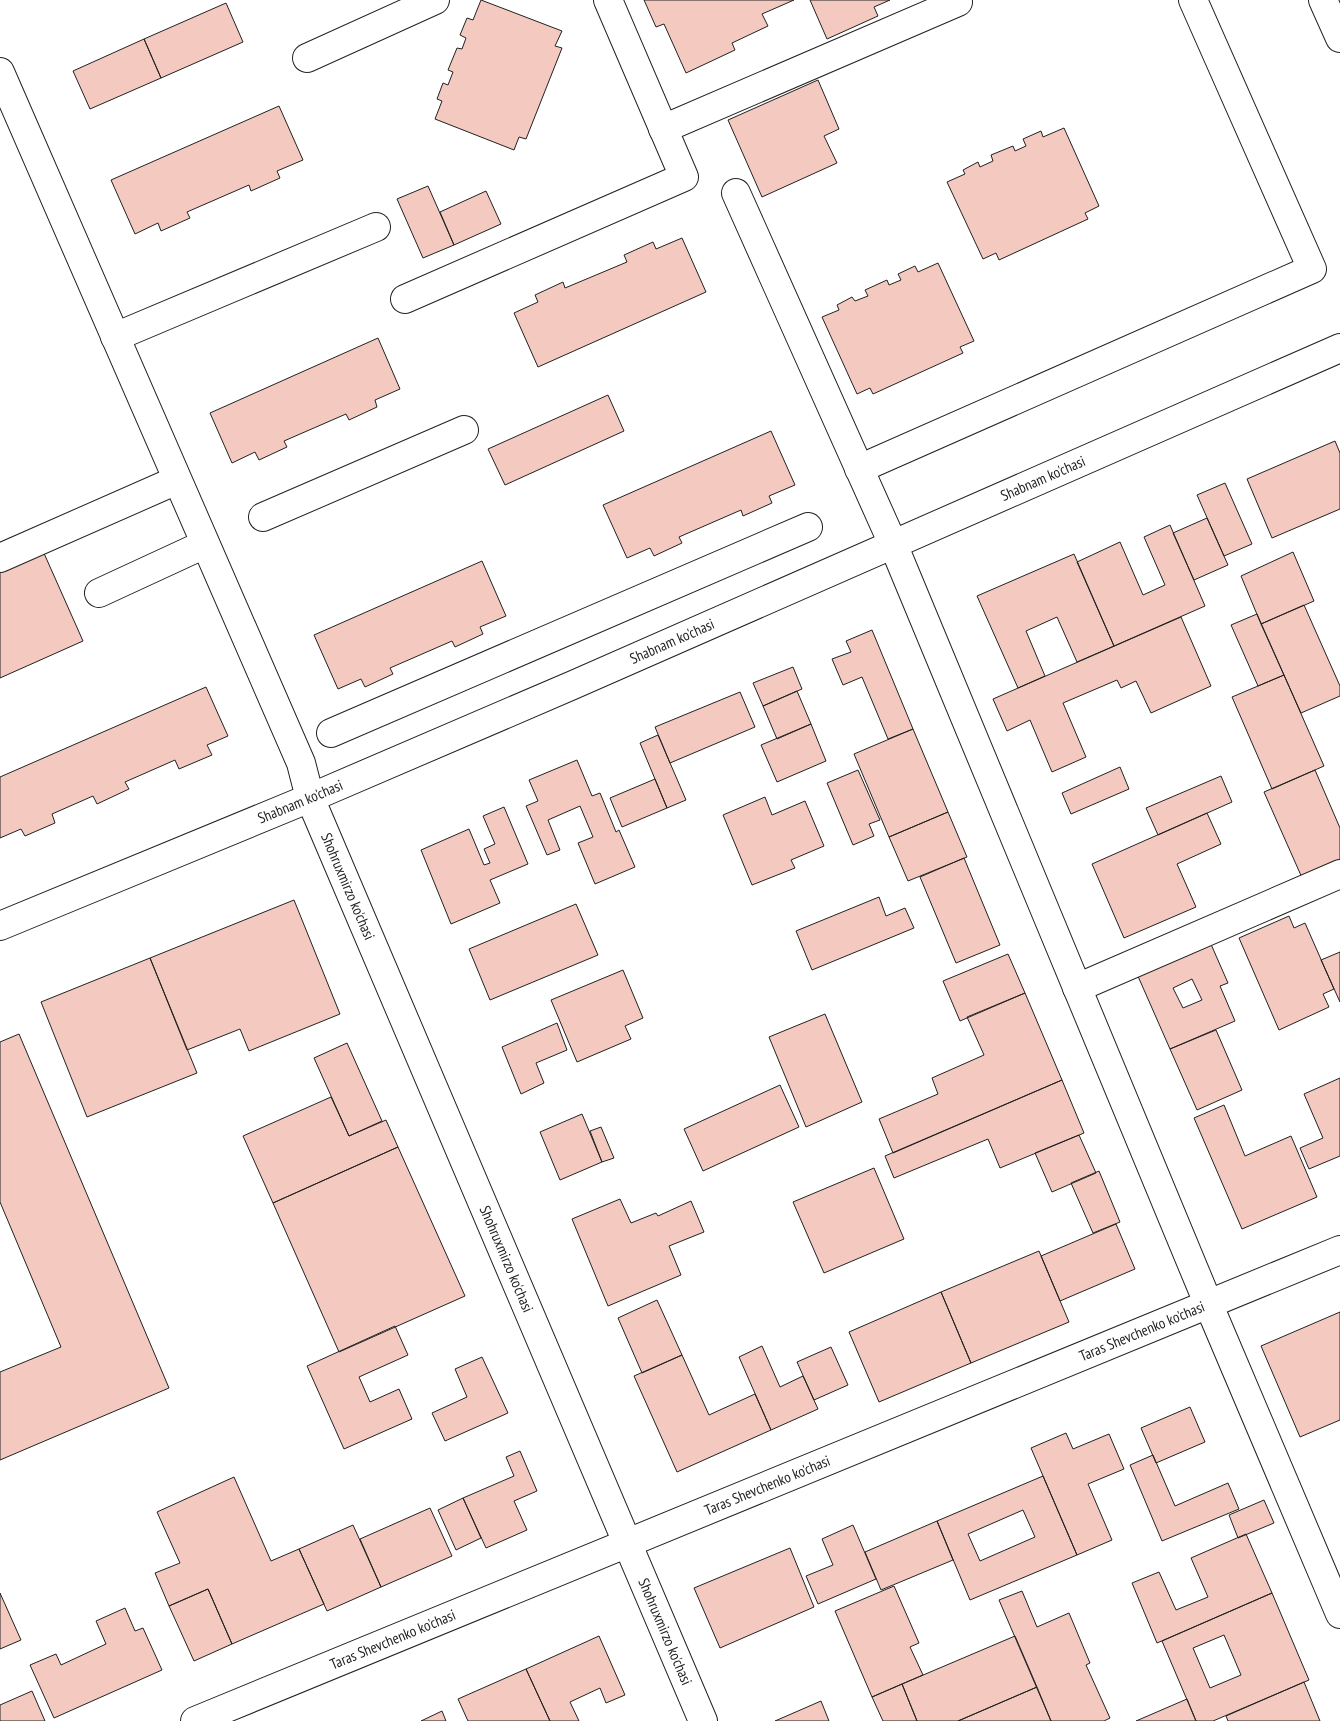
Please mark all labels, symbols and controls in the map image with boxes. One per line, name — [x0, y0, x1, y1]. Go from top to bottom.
street label: Shabnam ko'chasi — [998, 451, 1088, 505]
street label: Shabnam ko'chasi — [627, 614, 717, 668]
street label: Shabnam ko'chasi — [255, 775, 346, 828]
street label: Shohruxmirzo ko'chasi — [317, 830, 379, 943]
street label: Shohruxmirzo ko'chasi — [476, 1203, 538, 1315]
street label: Taras Shevchenko ko'chasi — [1076, 1297, 1207, 1365]
street label: Taras Shevchenko ko'chasi — [702, 1451, 833, 1519]
street label: Shohruxmirzo ko'chasi — [634, 1575, 697, 1688]
street label: Taras Shevchenko ko'chasi — [327, 1605, 458, 1673]

